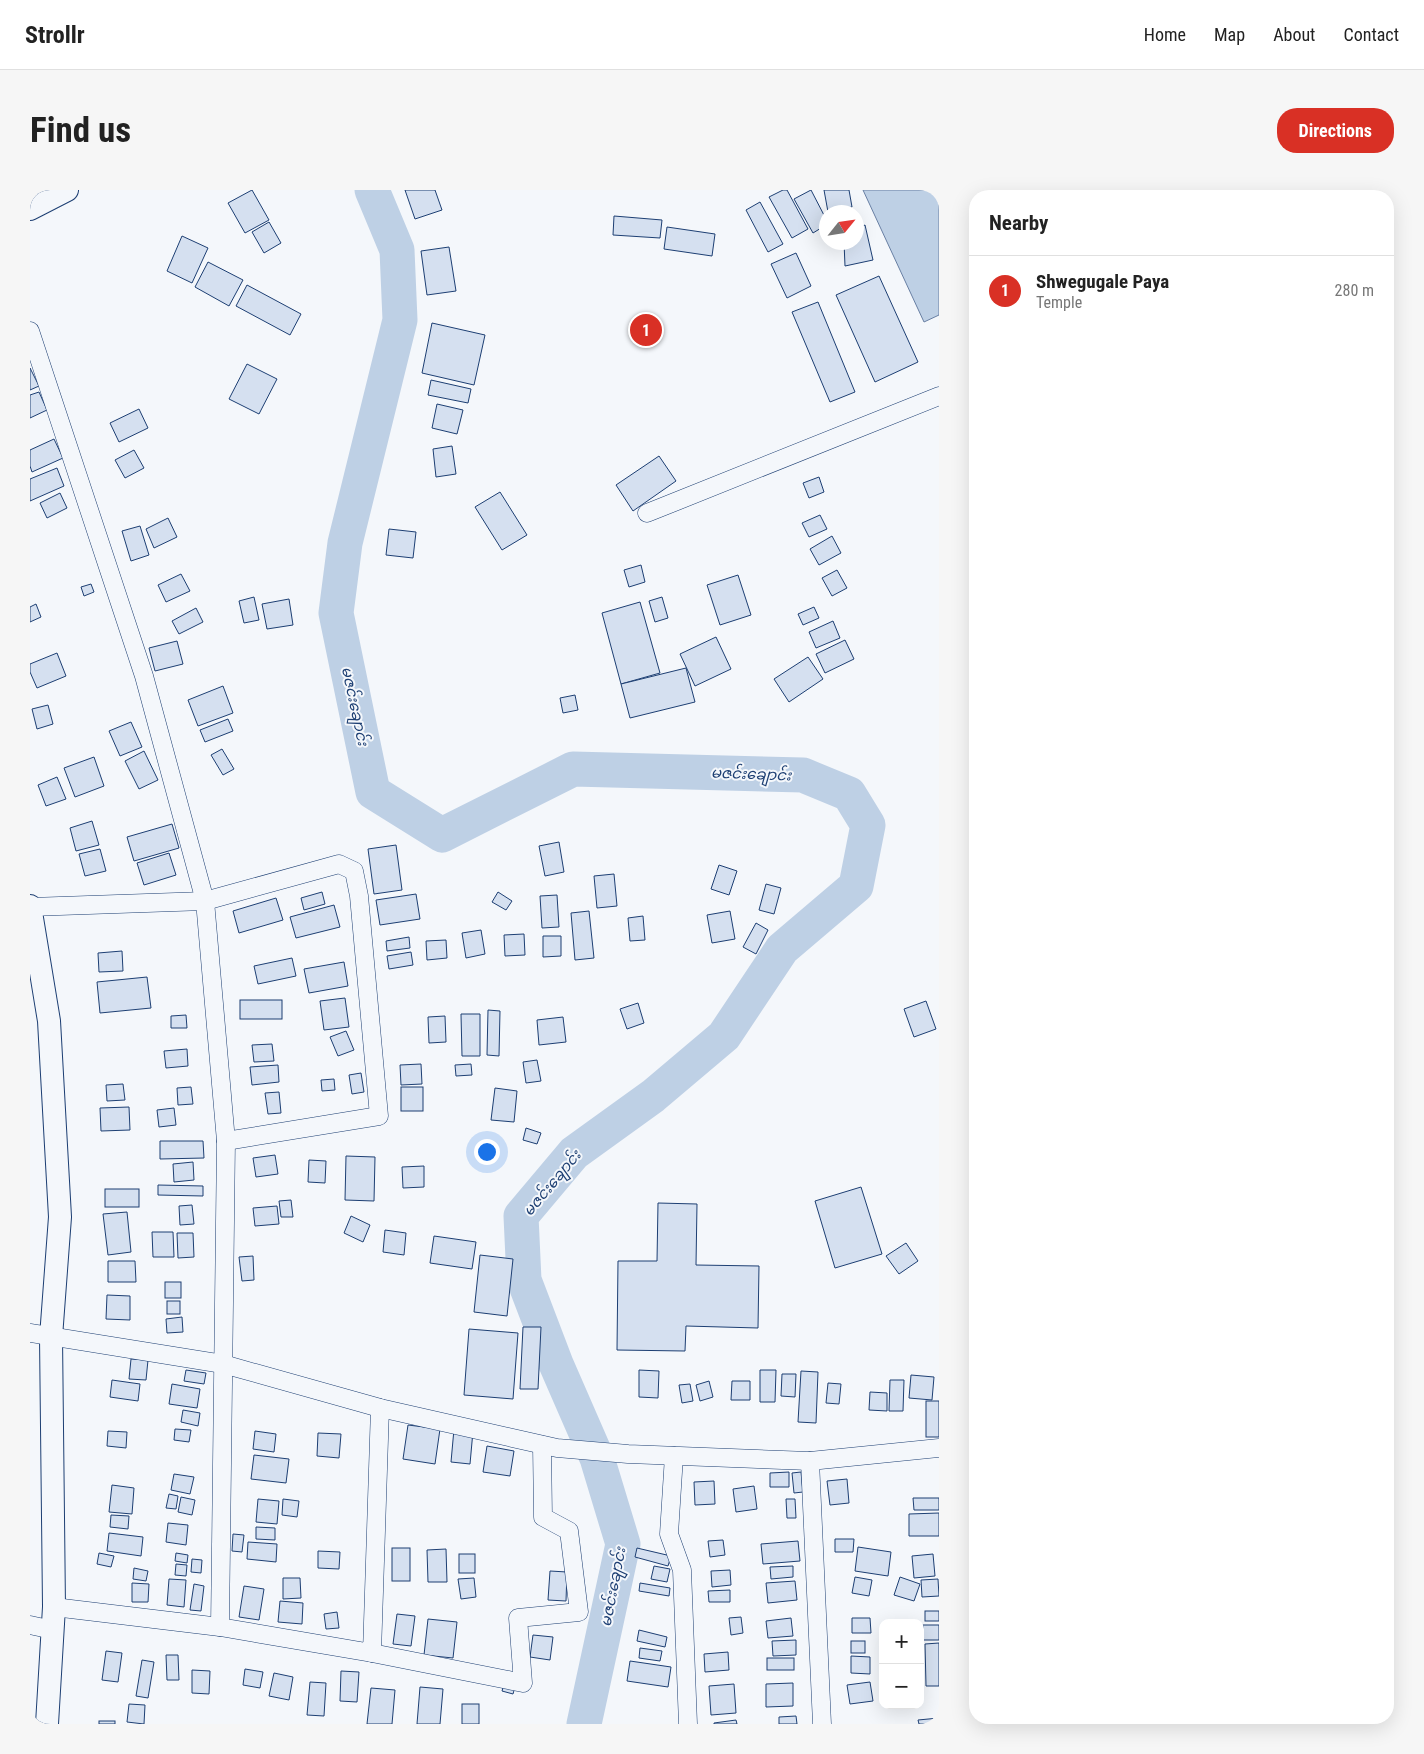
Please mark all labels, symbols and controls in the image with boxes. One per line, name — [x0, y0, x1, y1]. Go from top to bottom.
text: Strollr — [25, 21, 85, 49]
text: Home — [1144, 24, 1186, 45]
text: Map — [1214, 24, 1245, 45]
text: About — [1273, 24, 1315, 45]
text: Contact — [1343, 24, 1399, 45]
button: Directions — [1277, 108, 1394, 153]
text: Find us — [30, 110, 131, 151]
north arrow — [819, 205, 864, 250]
text: Nearby — [989, 211, 1048, 235]
text: Shwegugale Paya — [1036, 270, 1169, 293]
text: 1 — [1001, 281, 1009, 300]
text: 280 m — [1335, 281, 1374, 300]
text: Temple — [1036, 293, 1082, 312]
pin: 1 — [630, 311, 662, 349]
water label: မဇင်းချောင်း — [335, 664, 374, 749]
water label: မဇင်းချောင်း — [710, 762, 792, 787]
your location — [474, 1139, 500, 1165]
water label: မဇင်းချောင်း — [518, 1145, 588, 1221]
water label: မဇင်းချောင်း — [595, 1545, 633, 1629]
map controls — [879, 1619, 924, 1709]
button: + — [879, 1619, 924, 1664]
button: − — [879, 1664, 924, 1709]

